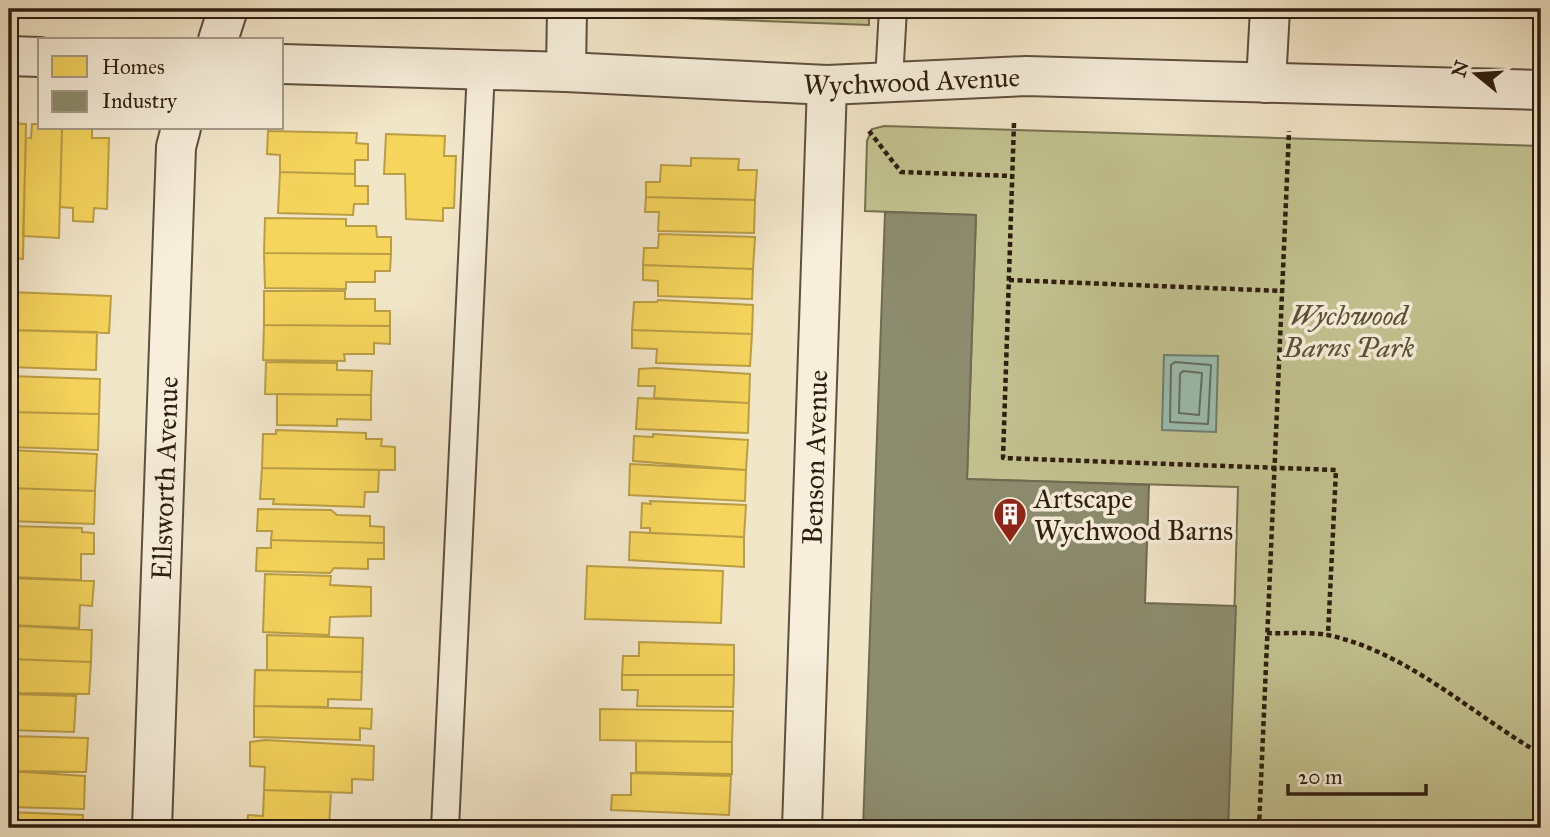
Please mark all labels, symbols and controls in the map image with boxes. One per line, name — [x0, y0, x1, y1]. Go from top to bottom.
legend — [38, 38, 284, 130]
north arrow — [1442, 38, 1512, 108]
text: Homes — [102, 54, 165, 80]
text: N — [1447, 58, 1474, 80]
street label: Wychwood Avenue — [802, 59, 1021, 103]
text: Industry — [102, 88, 178, 114]
park label: Wychwood Barns Park — [1282, 298, 1415, 365]
street label: Benson Avenue — [794, 369, 835, 545]
street label: Ellsworth Avenue — [143, 376, 185, 581]
place label: Artscape Wychwood Barns — [1033, 481, 1233, 548]
building icon: Artscape Wychwood Barns — [991, 495, 1029, 544]
scale bar — [1288, 753, 1426, 797]
text: 20 m — [1298, 764, 1343, 790]

